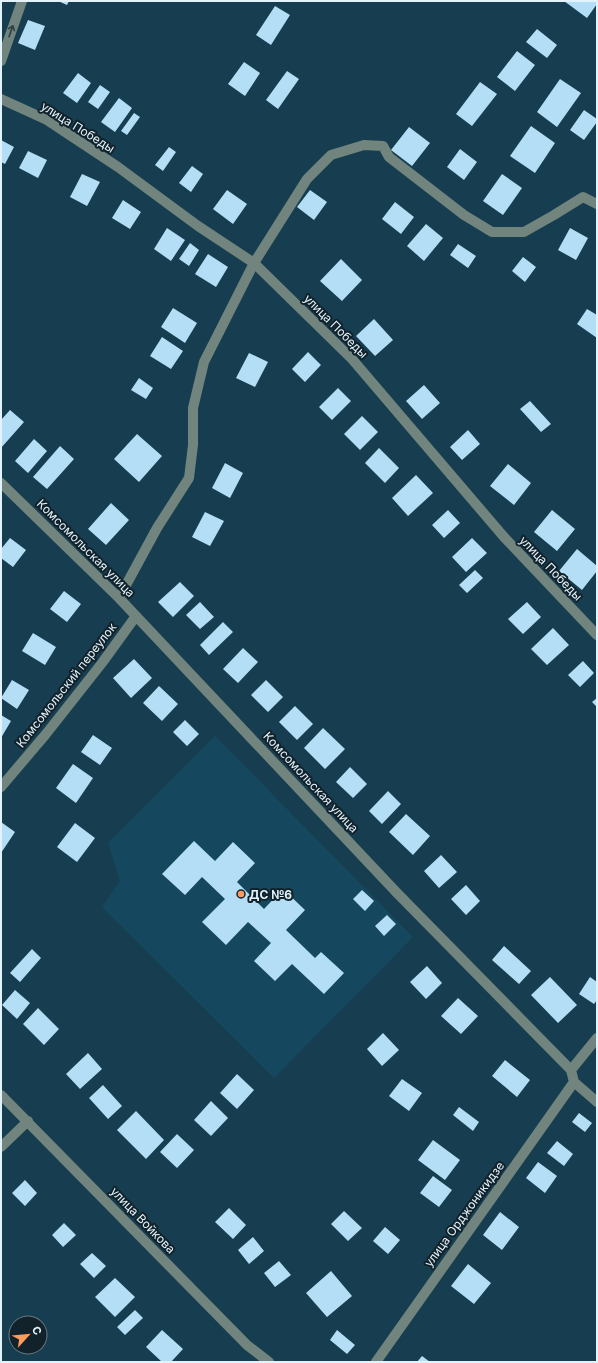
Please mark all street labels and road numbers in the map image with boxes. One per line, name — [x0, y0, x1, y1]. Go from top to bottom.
street label: улица Победы — [38, 98, 118, 156]
street label: улица Победы — [301, 291, 371, 361]
street label: Комсомольская улица — [34, 496, 138, 600]
street label: улица Победы — [516, 533, 586, 603]
street label: Комсомольский переулок — [13, 619, 120, 750]
street label: Комсомольская улица — [260, 728, 362, 836]
street label: улица Орджоникидзе — [421, 1158, 507, 1270]
street label: улица Войкова — [108, 1184, 178, 1256]

